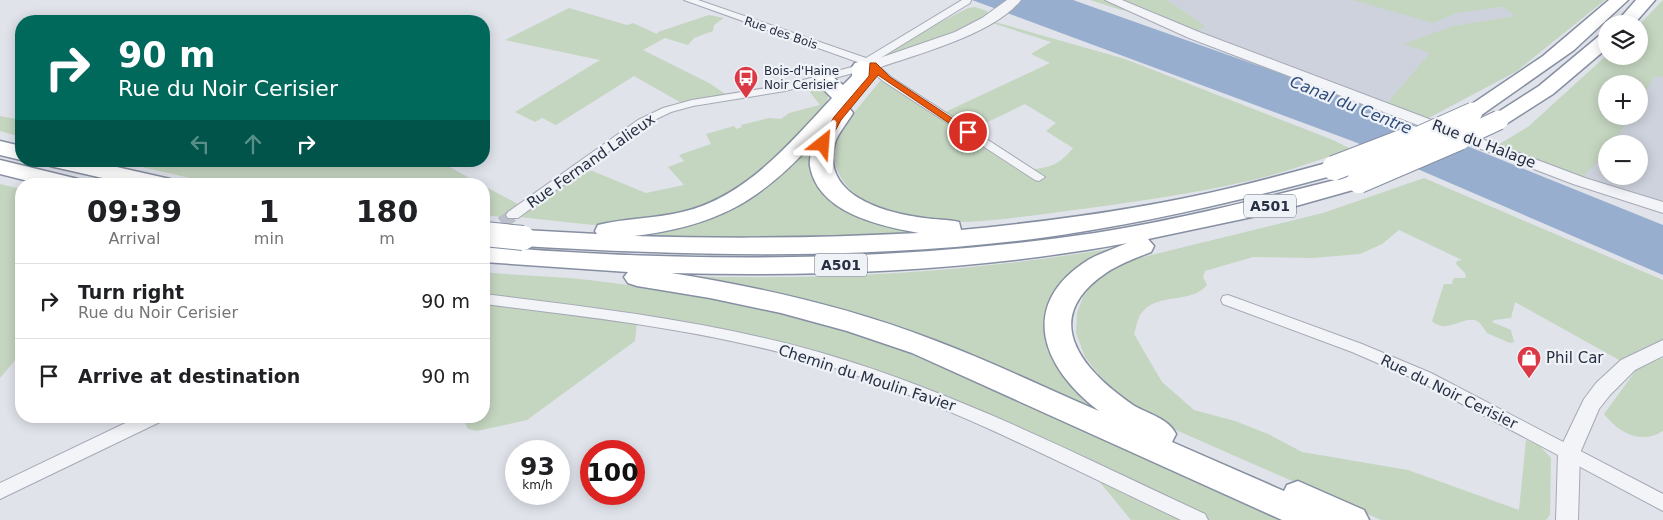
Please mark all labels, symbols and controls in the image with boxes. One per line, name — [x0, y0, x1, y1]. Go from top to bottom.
street label: Rue des Bois — [742, 14, 820, 52]
map controls — [1598, 15, 1648, 185]
button: layers — [1598, 15, 1648, 65]
icon: right — [35, 35, 100, 100]
text: 90 m — [118, 35, 215, 75]
place label: Bois-d'Haine Noir Cerisier — [764, 64, 839, 92]
bus stop icon: Bois-d'Haine Noir Cerisier — [733, 65, 759, 99]
water label: Canal du Centre — [1287, 72, 1415, 138]
button: + — [1598, 75, 1648, 125]
text: Rue du Noir Cerisier — [118, 76, 338, 101]
street label: Rue Fernand Lalieux — [524, 110, 659, 212]
pin — [947, 111, 989, 153]
street label: Rue du Halage — [1430, 116, 1538, 172]
position arrow — [796, 117, 848, 169]
icon: arrive — [954, 118, 982, 146]
icon: left — [186, 130, 214, 158]
icon: ahead — [239, 130, 267, 158]
icon: right — [292, 130, 320, 158]
button: − — [1598, 135, 1648, 185]
text: 09:39 — [87, 194, 182, 229]
text: 1 — [258, 194, 279, 229]
text: 180 — [356, 194, 418, 229]
road number: A501 — [1244, 195, 1296, 218]
text: Arrival — [108, 229, 160, 248]
text: min — [254, 229, 284, 248]
text: m — [379, 229, 395, 248]
road number: A501 — [815, 254, 867, 276]
text: Turn right — [78, 281, 184, 303]
icon: right — [35, 287, 63, 315]
text: 90 m — [421, 290, 470, 312]
text: Rue du Noir Cerisier — [78, 303, 238, 322]
street label: Chemin du Moulin Favier — [776, 341, 959, 415]
shop icon: Phil Car — [1516, 345, 1542, 379]
place label: Phil Car — [1546, 349, 1604, 367]
street label: Rue du Noir Cerisier — [1378, 351, 1521, 433]
icon: arrive — [35, 362, 63, 390]
text: Arrive at destination — [78, 365, 300, 387]
text: 90 m — [421, 365, 470, 387]
speed limit sign: 100 — [580, 440, 645, 505]
text: 93 — [520, 452, 555, 481]
text: km/h — [522, 478, 553, 492]

